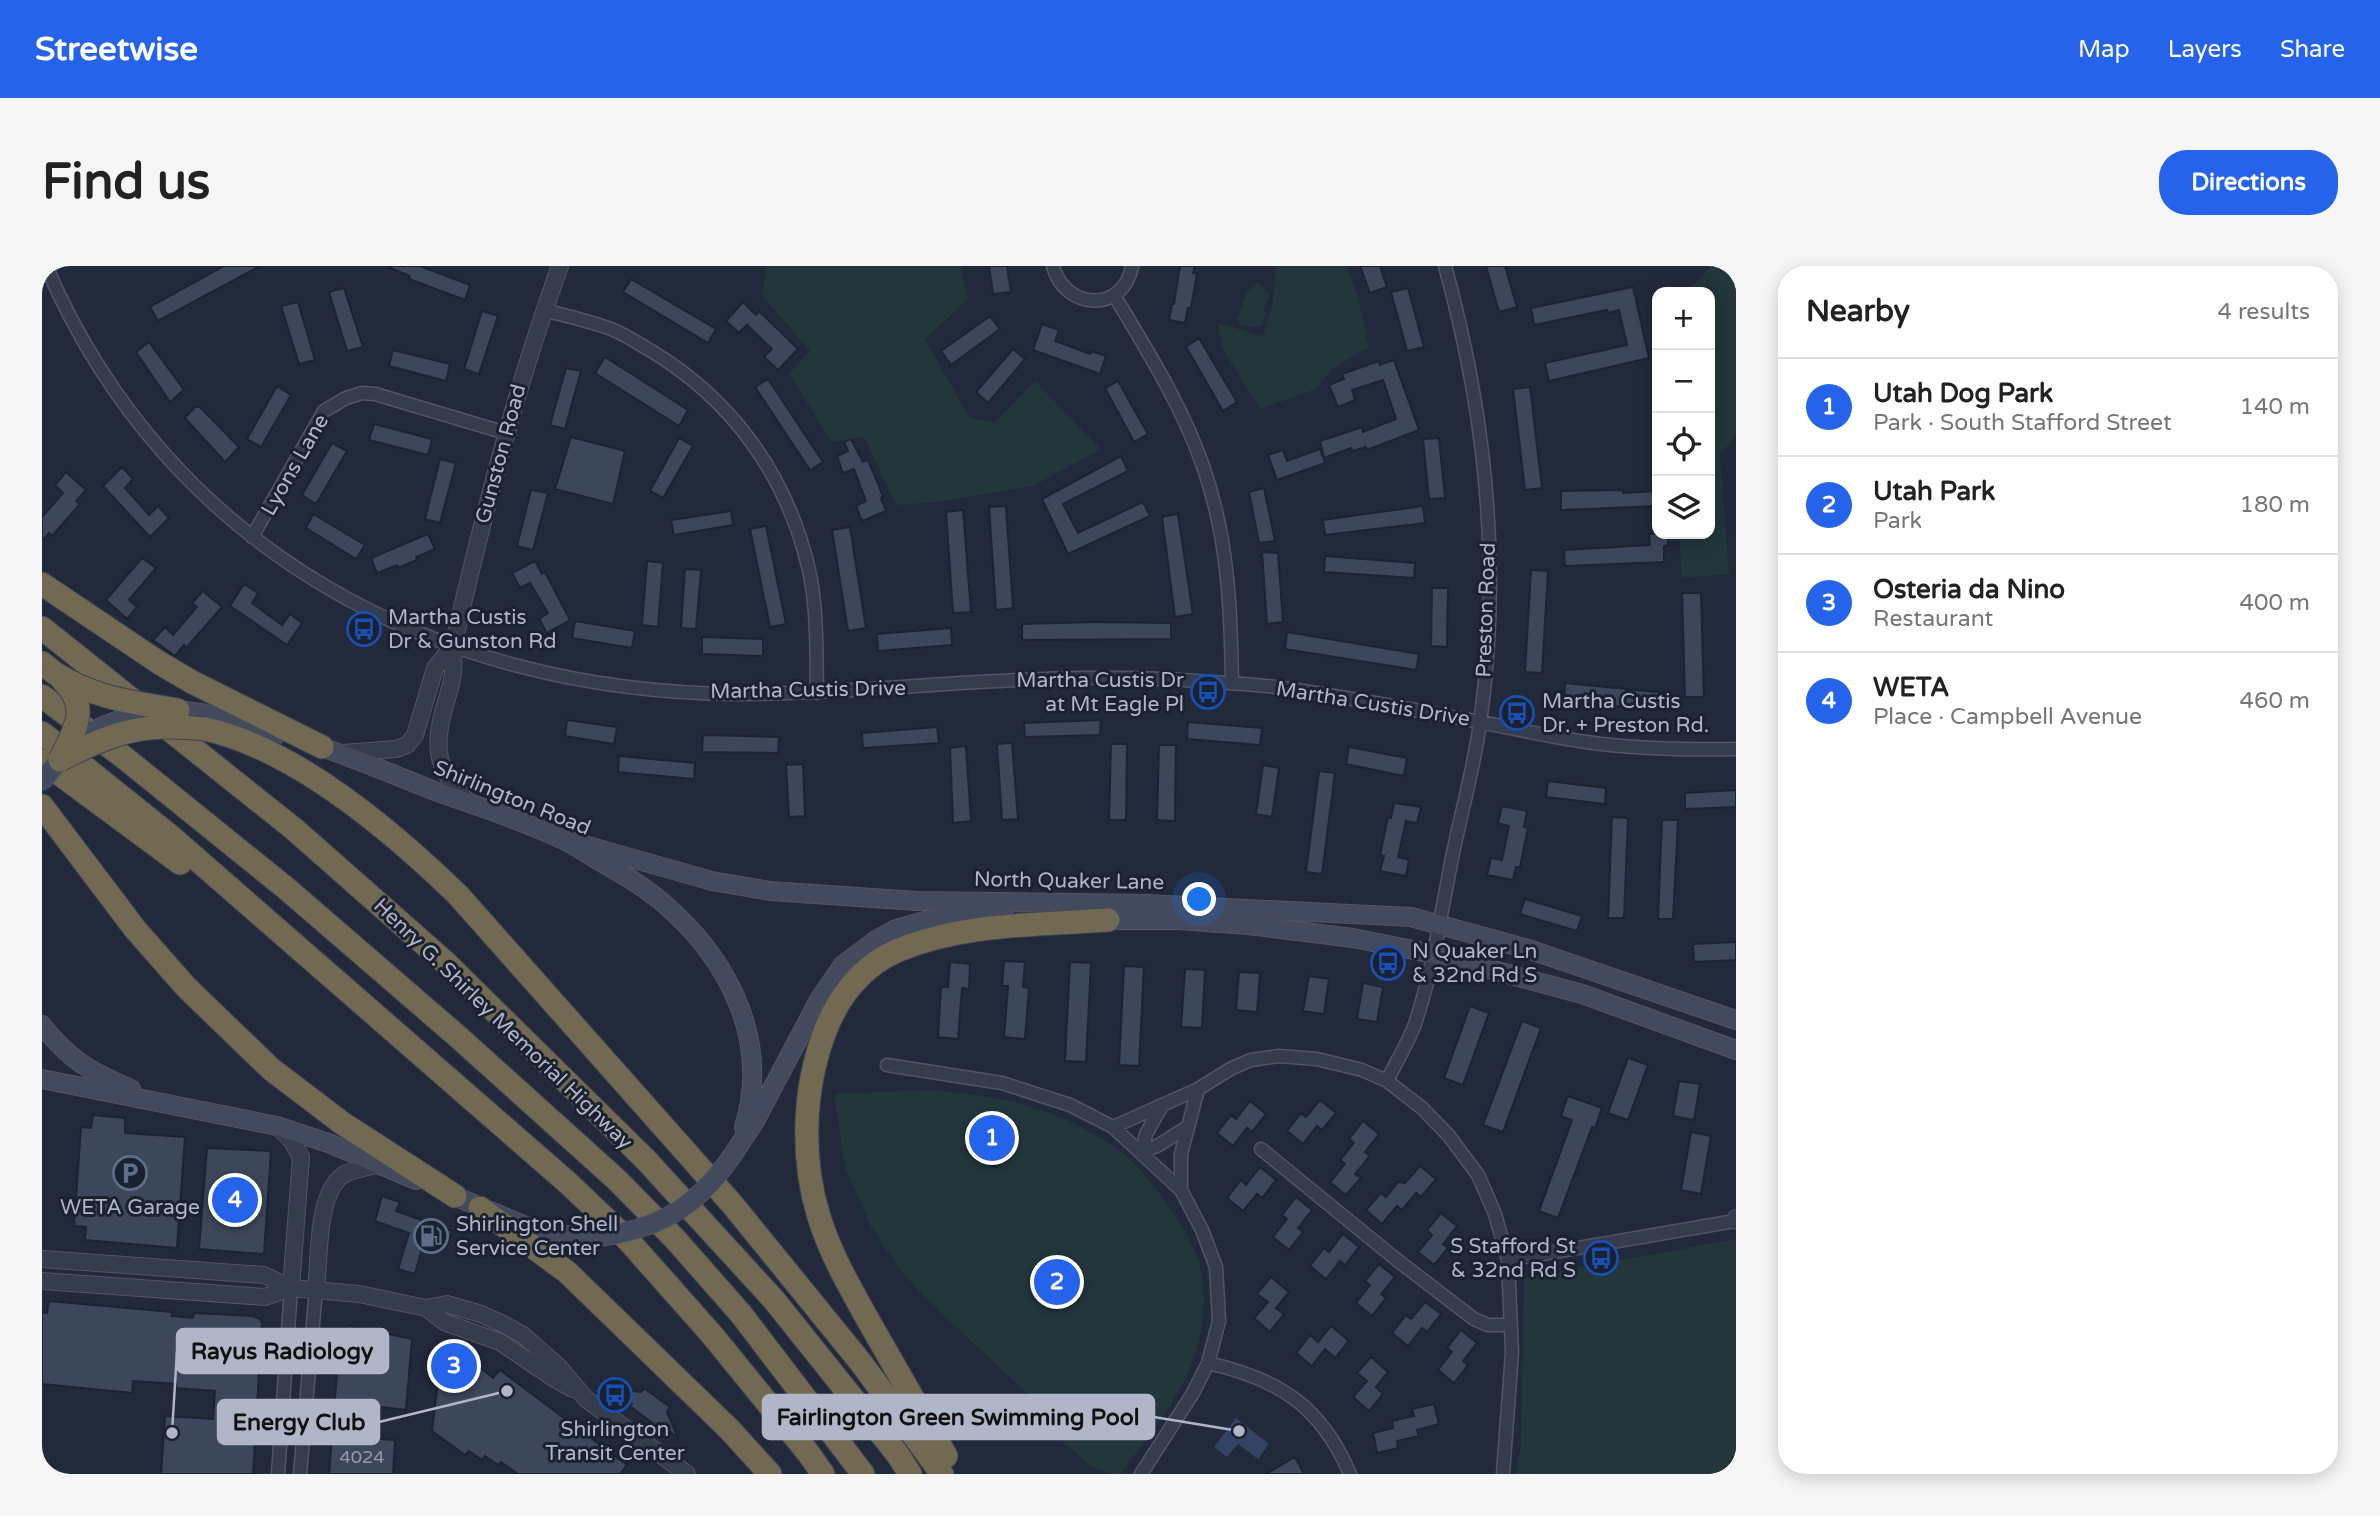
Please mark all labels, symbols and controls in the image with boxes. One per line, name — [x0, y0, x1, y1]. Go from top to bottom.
text: Streetwise — [35, 30, 198, 69]
text: Map — [2078, 35, 2130, 64]
text: Layers — [2168, 35, 2242, 64]
text: Share — [2280, 35, 2345, 64]
button: Directions — [2159, 150, 2338, 215]
text: Find us — [42, 153, 210, 212]
map controls — [1652, 287, 1715, 539]
button: + — [1652, 287, 1715, 350]
text: Nearby — [1806, 293, 1910, 330]
text: 4 results — [2217, 298, 2310, 326]
button: − — [1652, 350, 1715, 413]
text: Utah Dog Park — [1873, 378, 2053, 409]
street label: Gunston Road — [470, 382, 532, 526]
text: 1 — [1822, 393, 1836, 421]
text: 140 m — [2240, 393, 2310, 421]
text: Park · South Stafford Street — [1873, 409, 2172, 437]
street label: Lyons Lane — [256, 410, 334, 520]
button: locate — [1652, 413, 1715, 476]
button: layers — [1652, 476, 1715, 539]
text: Utah Park — [1873, 476, 1995, 507]
text: 2 — [1822, 491, 1836, 519]
text: 180 m — [2240, 491, 2310, 519]
text: Park — [1873, 507, 1922, 535]
street label: Preston Road — [1471, 542, 1501, 678]
text: Osteria da Nino — [1873, 574, 2065, 605]
text: 3 — [1822, 589, 1836, 617]
text: 400 m — [2240, 589, 2310, 617]
place label: Martha Custis Dr & Gunston Rd — [388, 605, 556, 654]
text: Restaurant — [1873, 605, 1993, 633]
bus stop icon: Martha Custis Dr & Gunston Rd — [345, 610, 383, 648]
place label: Martha Custis Dr at Mt Eagle Pl — [1016, 668, 1184, 717]
text: WETA — [1873, 672, 1950, 703]
bus stop icon: Martha Custis Dr at Mt Eagle Pl — [1189, 673, 1227, 711]
street label: Martha Custis Drive — [710, 676, 906, 704]
street label: Martha Custis Drive — [1274, 676, 1472, 732]
text: 4 — [1822, 687, 1836, 715]
text: 460 m — [2240, 687, 2310, 715]
place label: Martha Custis Dr. + Preston Rd. — [1542, 689, 1709, 738]
bus stop icon: Martha Custis Dr. + Preston Rd. — [1498, 694, 1536, 732]
text: Place · Campbell Avenue — [1873, 703, 2142, 731]
street label: Shirlington Road — [430, 755, 594, 841]
street label: North Quaker Lane — [974, 867, 1164, 895]
your location — [1182, 882, 1216, 916]
street label: Henry G. Shirley Memorial Highway — [368, 893, 638, 1155]
place label: N Quaker Ln & 32nd Rd S — [1412, 939, 1537, 988]
bus stop icon: N Quaker Ln & 32nd Rd S — [1369, 944, 1407, 982]
pin: 1 — [969, 1112, 1015, 1164]
parking icon: WETA Garage — [111, 1154, 149, 1192]
pin: 4 — [212, 1174, 258, 1226]
place label: WETA Garage — [60, 1195, 200, 1220]
place label: Shirlington Shell Service Center — [456, 1212, 618, 1261]
fuel station icon: Shirlington Shell Service Center — [412, 1217, 450, 1255]
place label: S Stafford St & 32nd Rd S — [1450, 1234, 1576, 1283]
bus stop icon: S Stafford St & 32nd Rd S — [1582, 1239, 1620, 1277]
pin: 2 — [1034, 1256, 1080, 1308]
callout: Rayus Radiology — [177, 1329, 388, 1373]
text: Rayus Radiology — [191, 1338, 374, 1366]
pin: 3 — [431, 1340, 477, 1392]
bus stop icon: Shirlington Transit Center — [596, 1376, 634, 1414]
callout: Fairlington Green Swimming Pool — [763, 1395, 1154, 1439]
callout: Energy Club — [218, 1400, 379, 1444]
text: Fairlington Green Swimming Pool — [777, 1404, 1139, 1432]
text: Energy Club — [232, 1409, 366, 1437]
place label: Shirlington Transit Center — [545, 1417, 685, 1466]
house number: 4024 — [339, 1446, 385, 1468]

